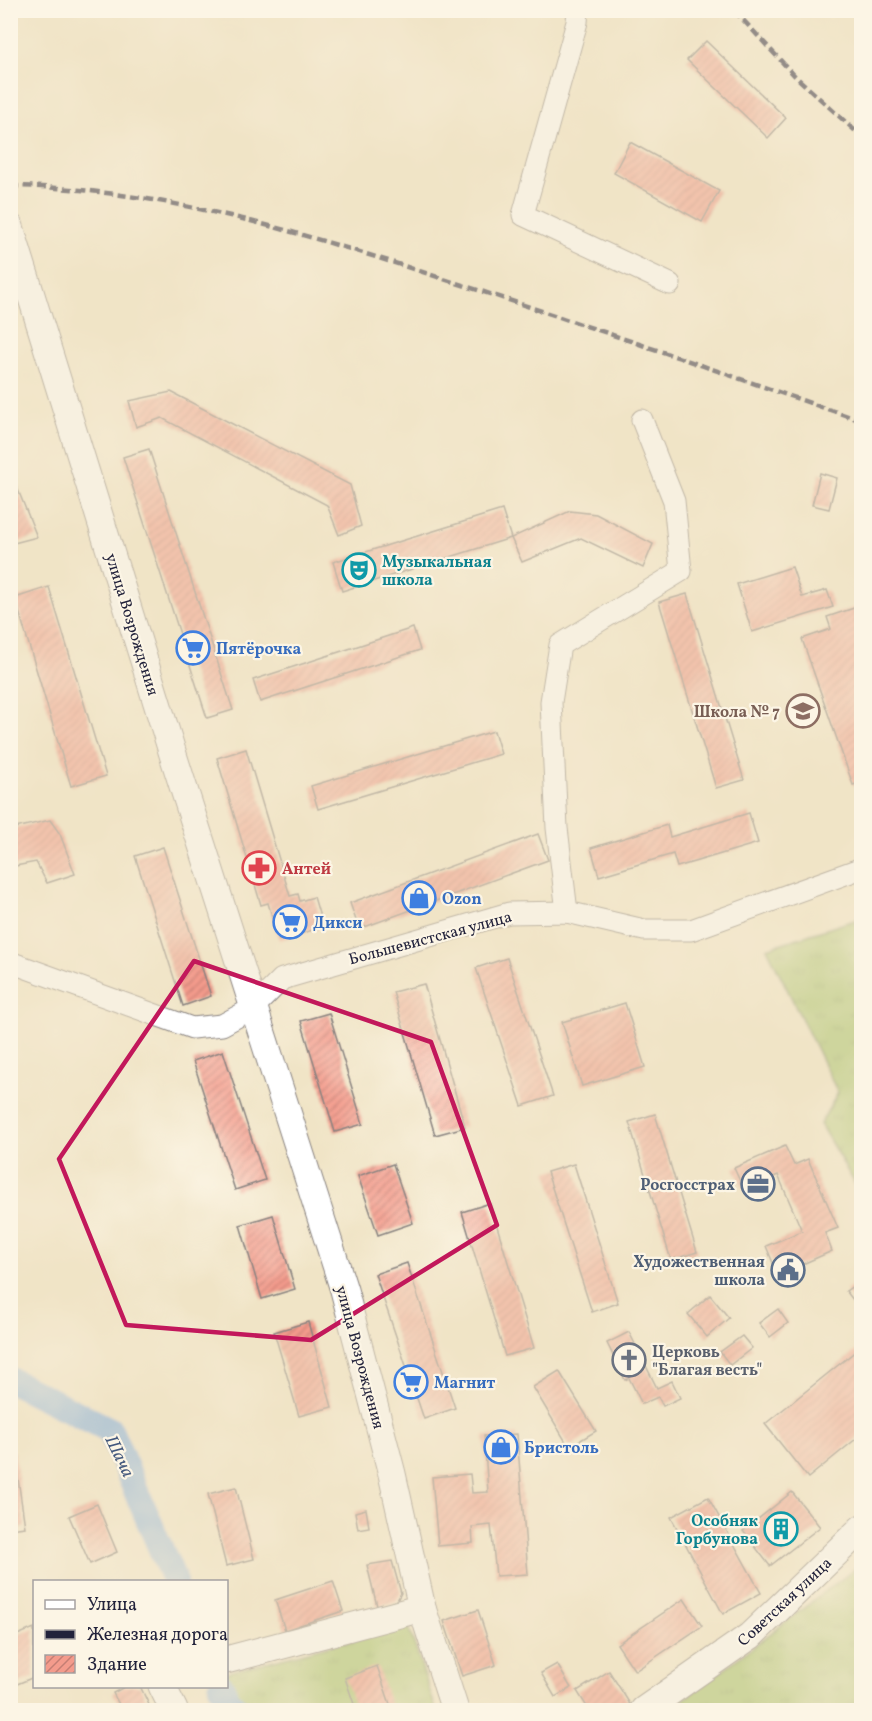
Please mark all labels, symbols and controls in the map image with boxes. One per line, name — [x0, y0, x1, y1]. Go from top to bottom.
street label: улица Возрождения — [99, 551, 163, 698]
theatre icon: Музыкальная школа — [341, 552, 377, 588]
place label: Музыкальная школа — [382, 552, 492, 592]
supermarket icon: Пятёрочка — [175, 630, 211, 666]
place label: Пятёрочка — [216, 639, 301, 661]
school or university icon: Школа № 7 — [785, 693, 821, 729]
place label: Школа № 7 — [694, 702, 780, 724]
pharmacy icon: Антей — [241, 850, 277, 886]
place label: Антей — [282, 859, 331, 881]
shop icon: Ozon — [401, 880, 437, 916]
place label: Ozon — [442, 889, 482, 911]
supermarket icon: Дикси — [272, 904, 308, 940]
street label: Большевистская улица — [346, 907, 515, 971]
place label: Дикси — [313, 913, 362, 935]
office icon: Росгосстрах — [740, 1166, 776, 1202]
place label: Росгосстрах — [640, 1175, 735, 1197]
place label: Художественная школа — [633, 1252, 765, 1292]
public building icon: Художественная школа — [770, 1252, 806, 1288]
street label: улица Возрождения — [329, 1283, 389, 1432]
church icon: Церковь "Благая весть" — [611, 1342, 647, 1378]
place label: Церковь "Благая весть" — [652, 1342, 762, 1382]
supermarket icon: Магнит — [393, 1364, 429, 1400]
place label: Магнит — [434, 1373, 495, 1395]
shop icon: Бристоль — [483, 1429, 519, 1465]
water label: Шача — [98, 1432, 139, 1482]
place label: Бристоль — [524, 1438, 599, 1460]
place label: Особняк Горбунова — [676, 1511, 758, 1551]
building icon: Особняк Горбунова — [763, 1511, 799, 1547]
street label: Советская улица — [733, 1553, 837, 1652]
legend — [33, 1580, 228, 1688]
text: Улица — [87, 1593, 137, 1618]
text: Железная дорога — [87, 1623, 228, 1648]
text: Здание — [87, 1653, 147, 1678]

